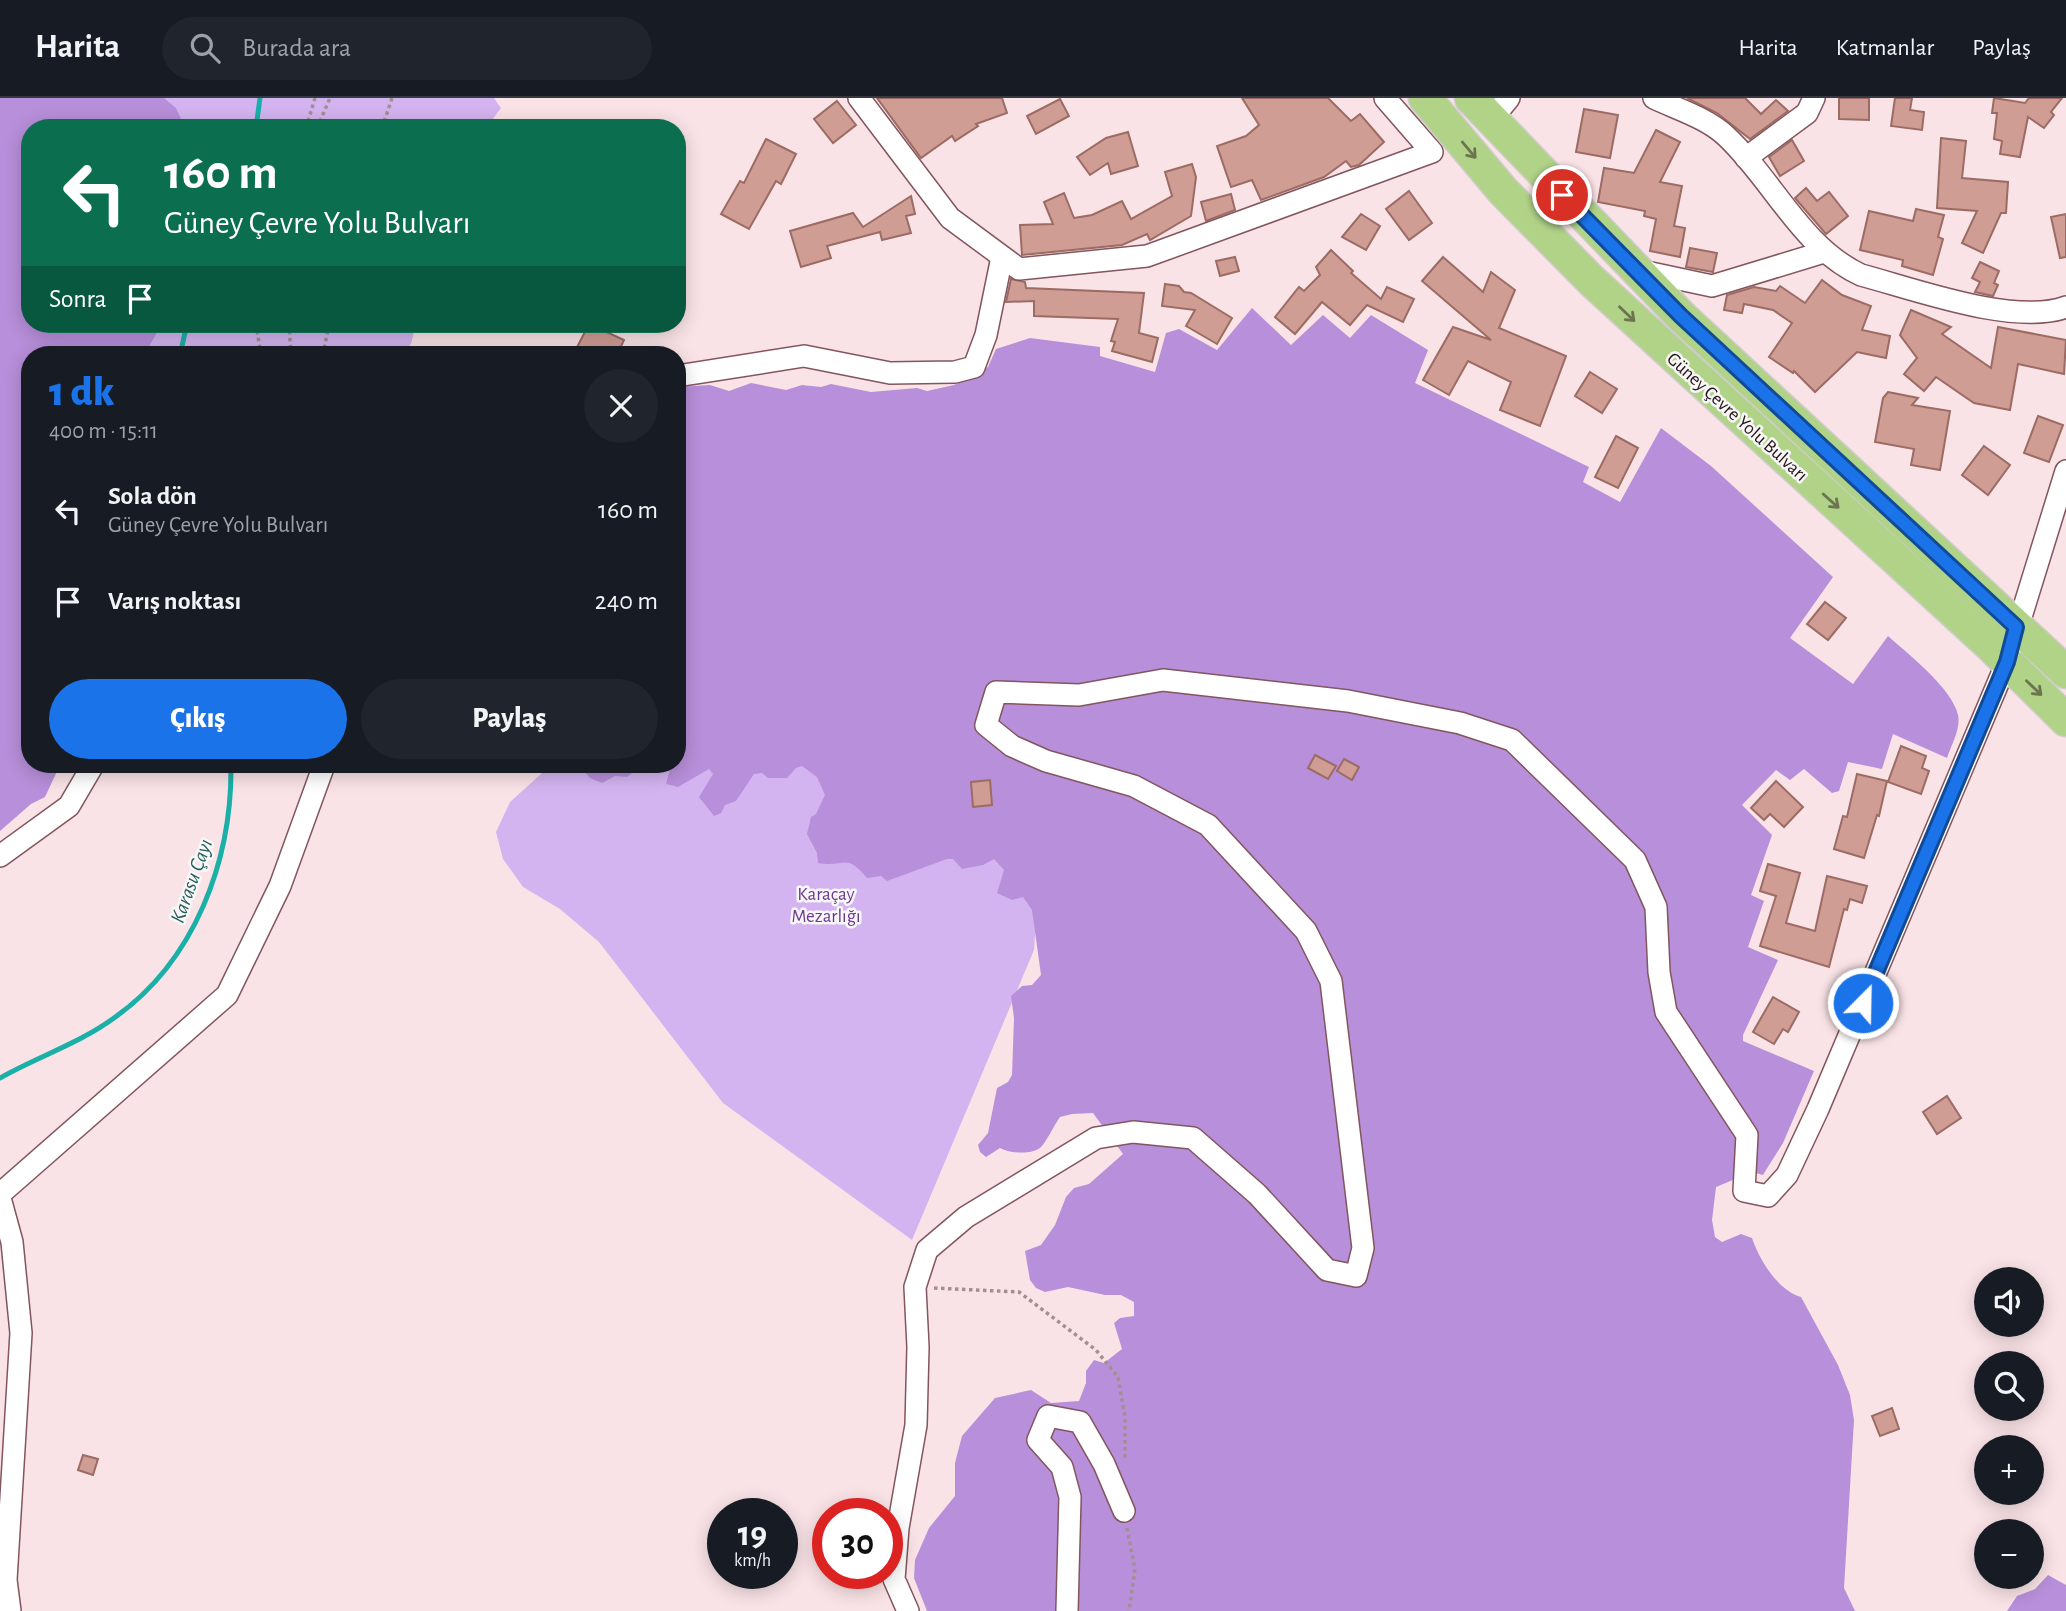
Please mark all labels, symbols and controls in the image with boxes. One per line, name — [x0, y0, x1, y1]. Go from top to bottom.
search box — [162, 17, 652, 80]
icon: search — [186, 29, 224, 67]
text: Harita — [35, 31, 120, 64]
text: Burada ara — [242, 35, 351, 61]
text: Harita — [1739, 36, 1798, 60]
text: Katmanlar — [1836, 36, 1934, 60]
text: Paylaş — [1972, 36, 2031, 60]
one-way arrow — [1461, 141, 1477, 159]
icon: left — [49, 147, 140, 238]
text: 160 m — [164, 149, 278, 198]
pin — [1532, 165, 1592, 225]
icon: arrive — [1543, 176, 1581, 214]
text: Güney Çevre Yolu Bulvarı — [164, 207, 470, 239]
icon: arrive — [121, 280, 159, 318]
text: Sonra — [49, 286, 107, 312]
one-way arrow — [1618, 305, 1635, 322]
street label: Güney Çevre Yolu Bulvarı — [1663, 349, 1811, 485]
button: close — [584, 369, 658, 443]
text: 1 dk — [49, 371, 114, 413]
text: 400 m · 15:11 — [49, 420, 158, 443]
text: Sola dön — [108, 483, 197, 509]
icon: left — [49, 492, 87, 530]
one-way arrow — [1822, 492, 1839, 509]
text: 160 m — [598, 497, 658, 523]
text: Güney Çevre Yolu Bulvarı — [108, 514, 328, 537]
icon: arrive — [49, 583, 87, 621]
text: Varış noktası — [108, 588, 241, 614]
text: 240 m — [595, 588, 658, 614]
button: Çıkış — [49, 679, 347, 759]
button: Paylaş — [361, 679, 658, 759]
one-way arrow — [2025, 680, 2042, 697]
water label: Karasu Çayı — [167, 836, 216, 926]
park label: Karaçay Mezarlığı — [791, 885, 861, 926]
position arrow — [1826, 966, 1900, 1040]
map controls — [1974, 1267, 2044, 1589]
button: sound — [1974, 1267, 2044, 1337]
button: search — [1974, 1351, 2044, 1421]
button: + — [1974, 1435, 2044, 1505]
speed limit sign: 30 — [812, 1498, 903, 1589]
text: 19 — [738, 1517, 767, 1552]
button: − — [1974, 1519, 2044, 1589]
text: km/h — [734, 1552, 771, 1570]

